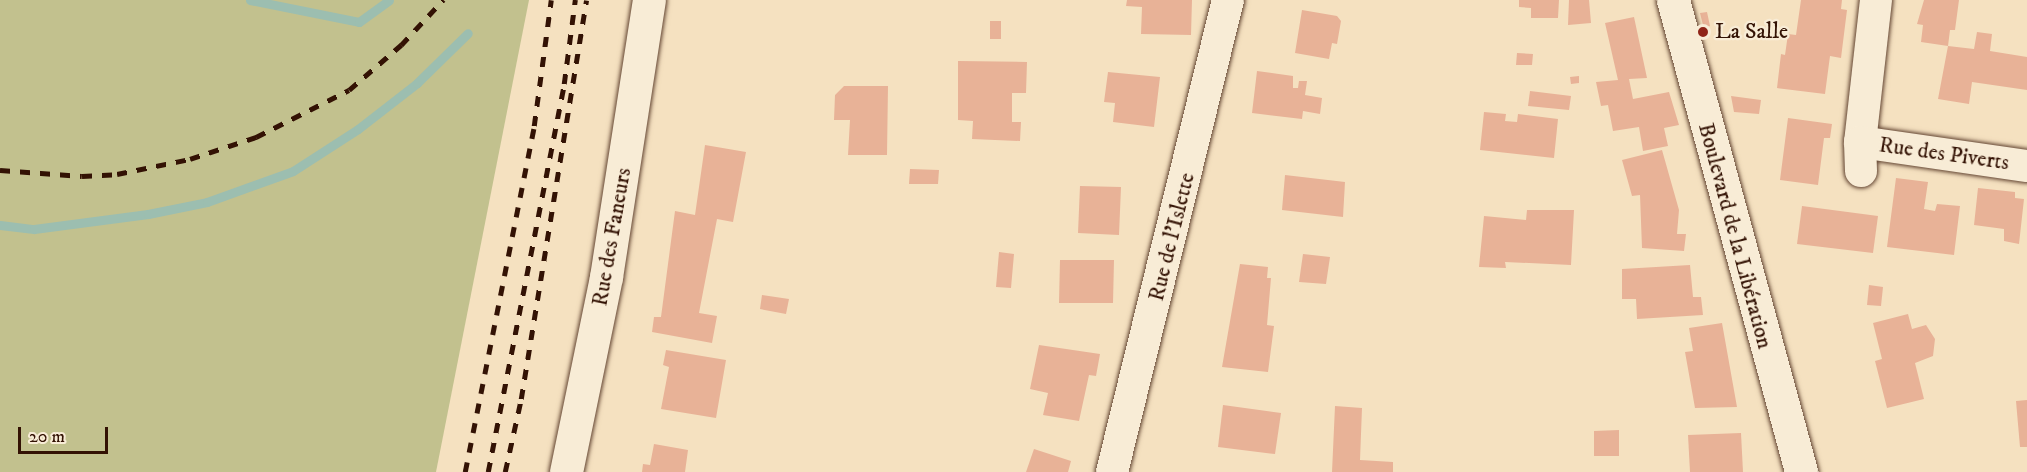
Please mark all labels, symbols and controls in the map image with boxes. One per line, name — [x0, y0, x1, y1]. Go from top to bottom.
place label: La Salle — [1715, 19, 1788, 45]
marker: La Salle — [1696, 25, 1710, 39]
street label: Boulevard de la Libération — [1692, 120, 1778, 352]
street label: Rue des Piverts — [1877, 132, 2011, 176]
street label: Rue des Faneurs — [587, 166, 637, 308]
street label: Rue de l'Islette — [1143, 170, 1201, 304]
scale bar — [21, 415, 111, 453]
text: 20 m — [29, 426, 65, 448]

